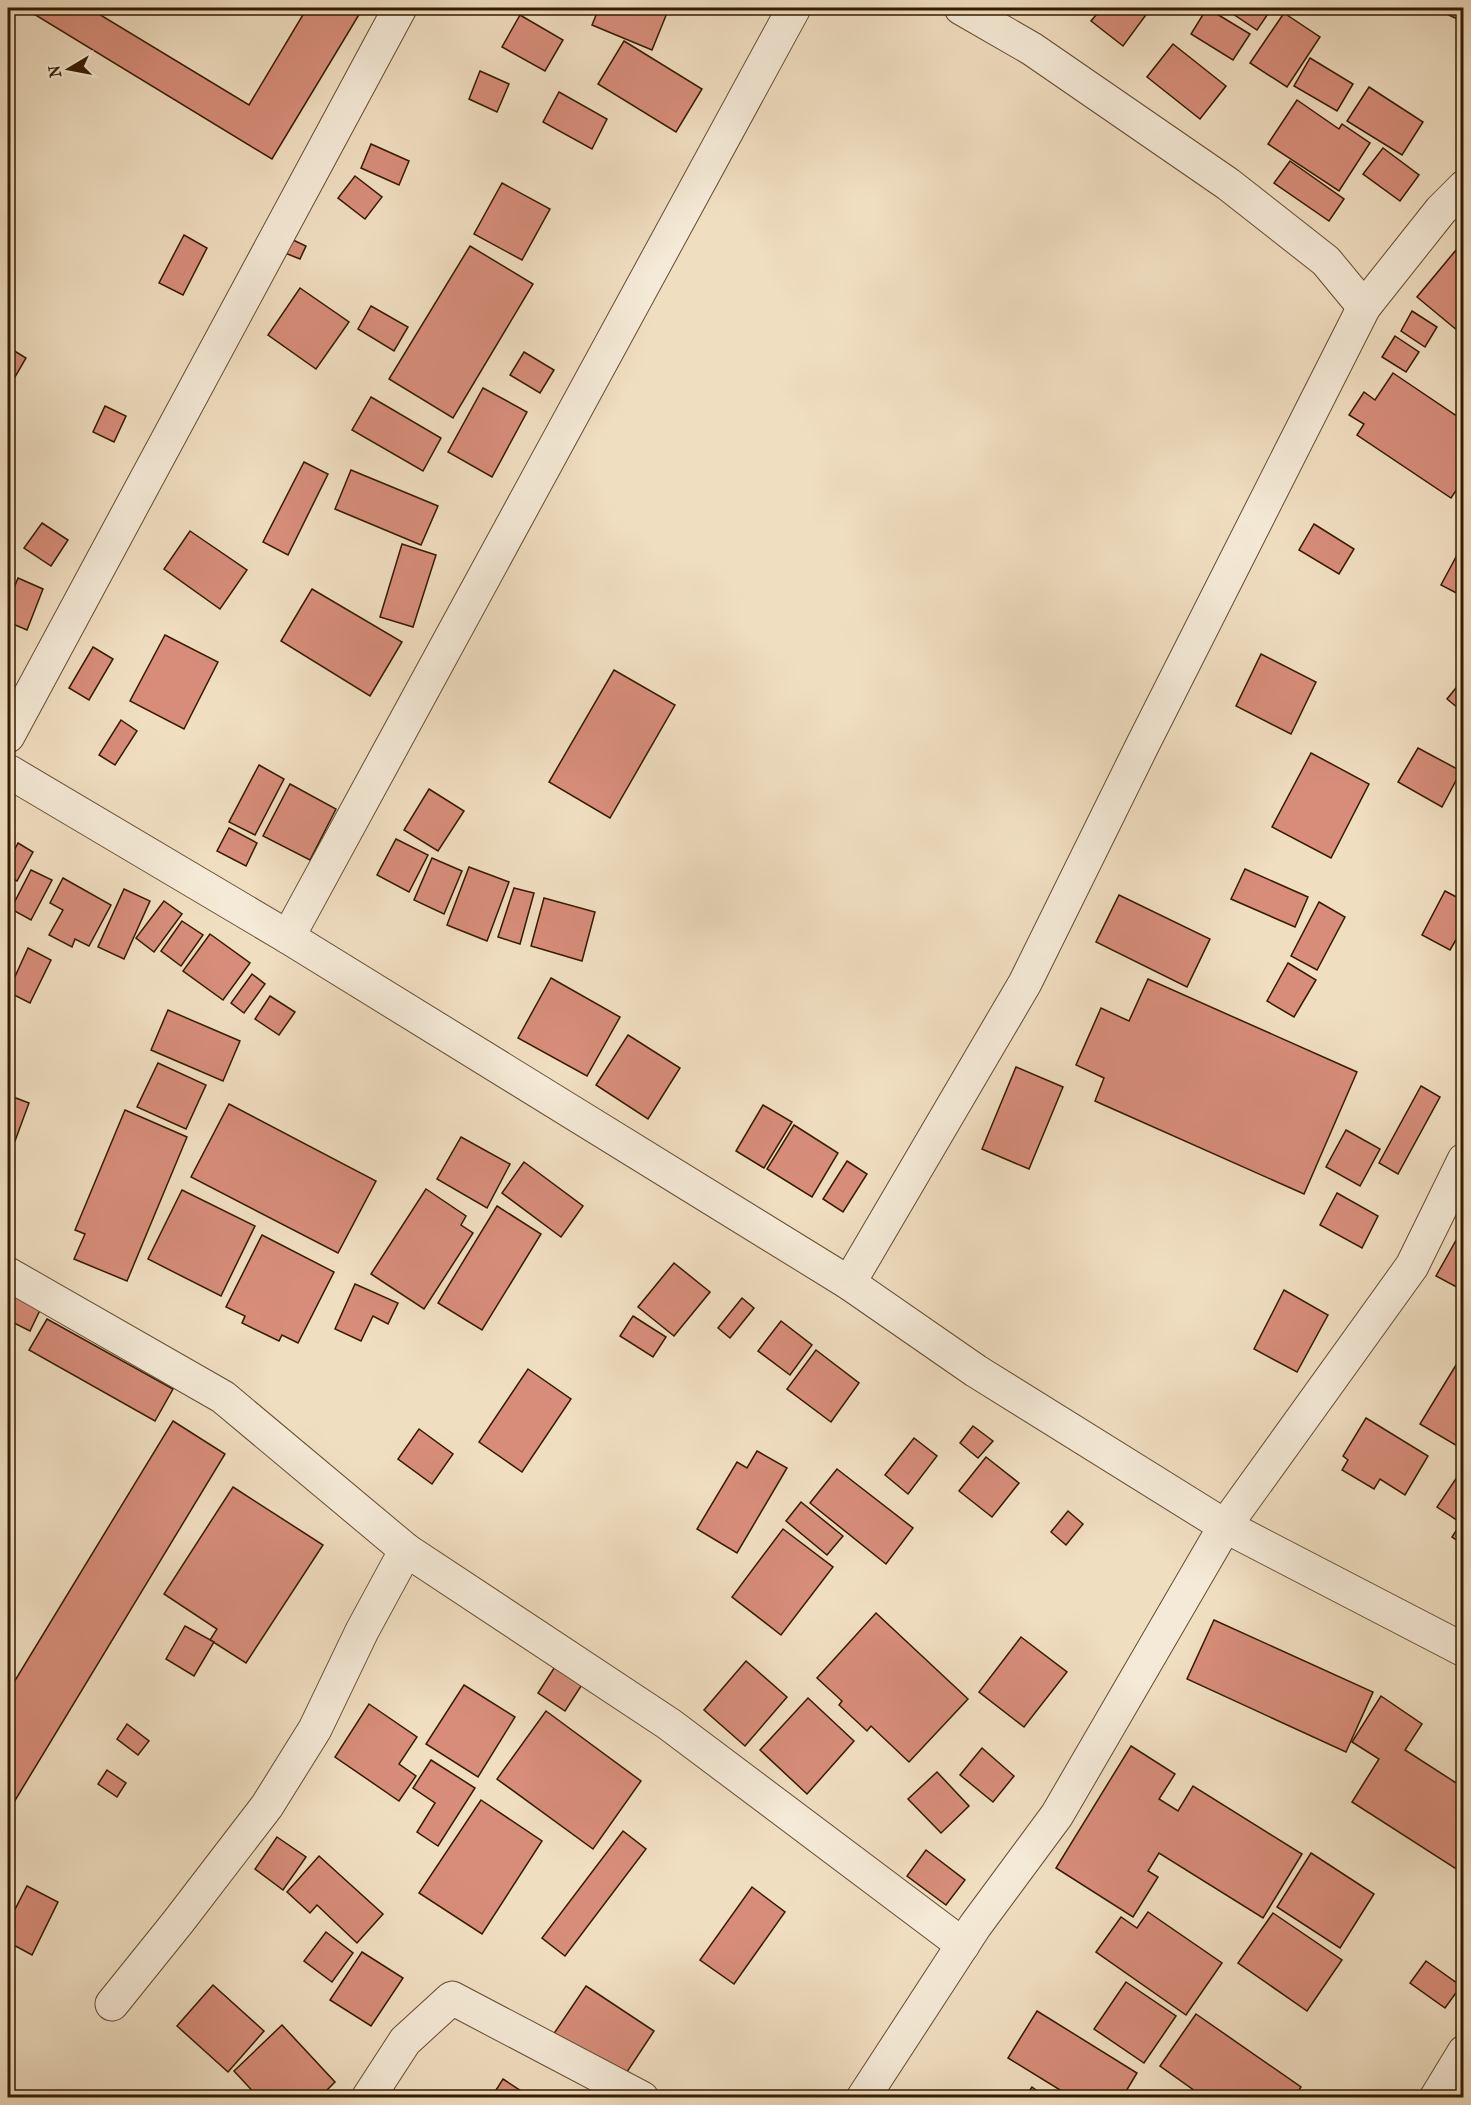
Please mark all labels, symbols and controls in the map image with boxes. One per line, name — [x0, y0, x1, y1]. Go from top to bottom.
north arrow — [39, 39, 99, 99]
text: N — [44, 63, 65, 79]

